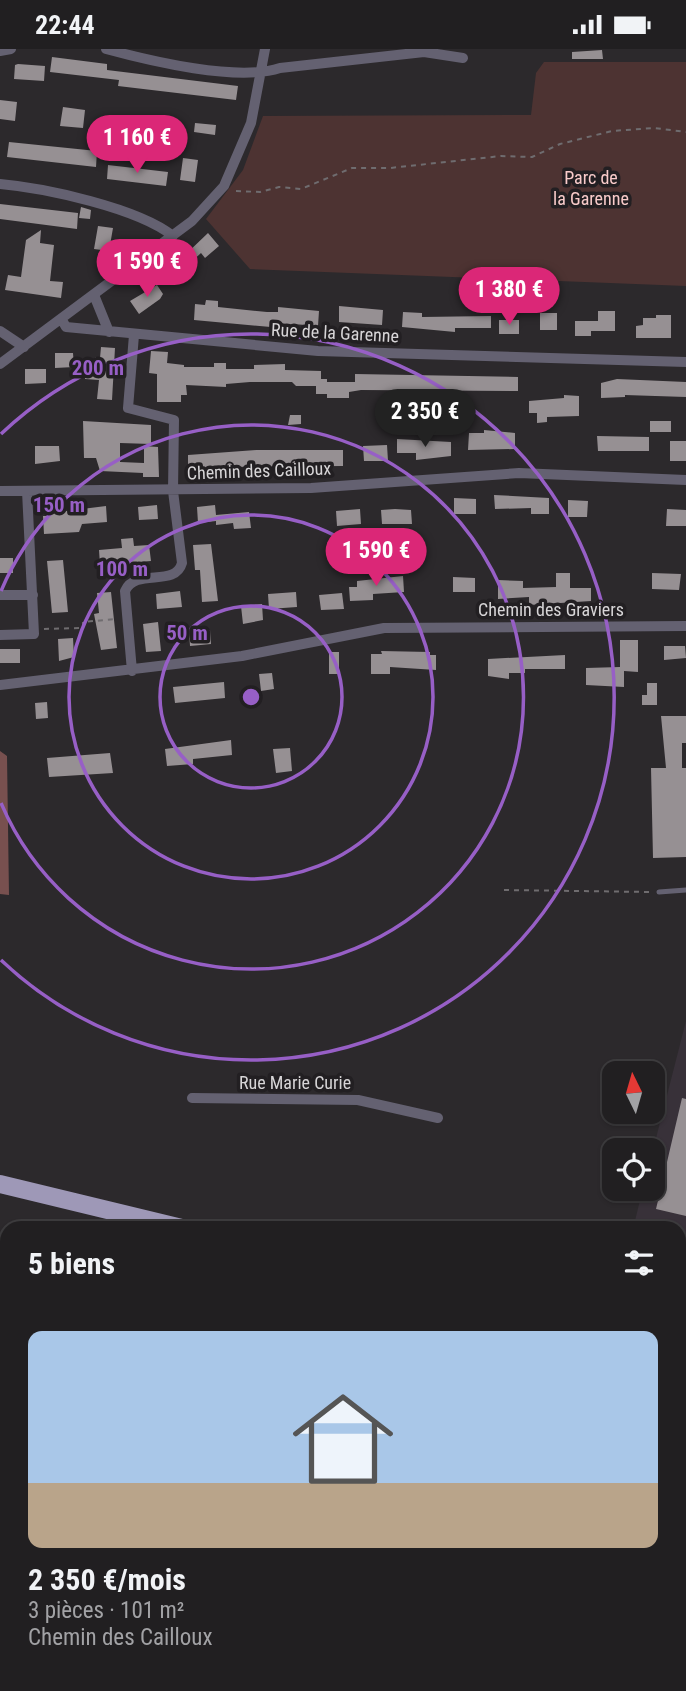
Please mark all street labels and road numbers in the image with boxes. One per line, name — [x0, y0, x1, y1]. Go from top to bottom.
street label: Rue de la Garenne — [271, 319, 400, 346]
street label: Chemin des Cailloux — [186, 457, 332, 484]
street label: Chemin des Graviers — [478, 599, 624, 620]
street label: Rue Marie Curie — [239, 1072, 351, 1093]

